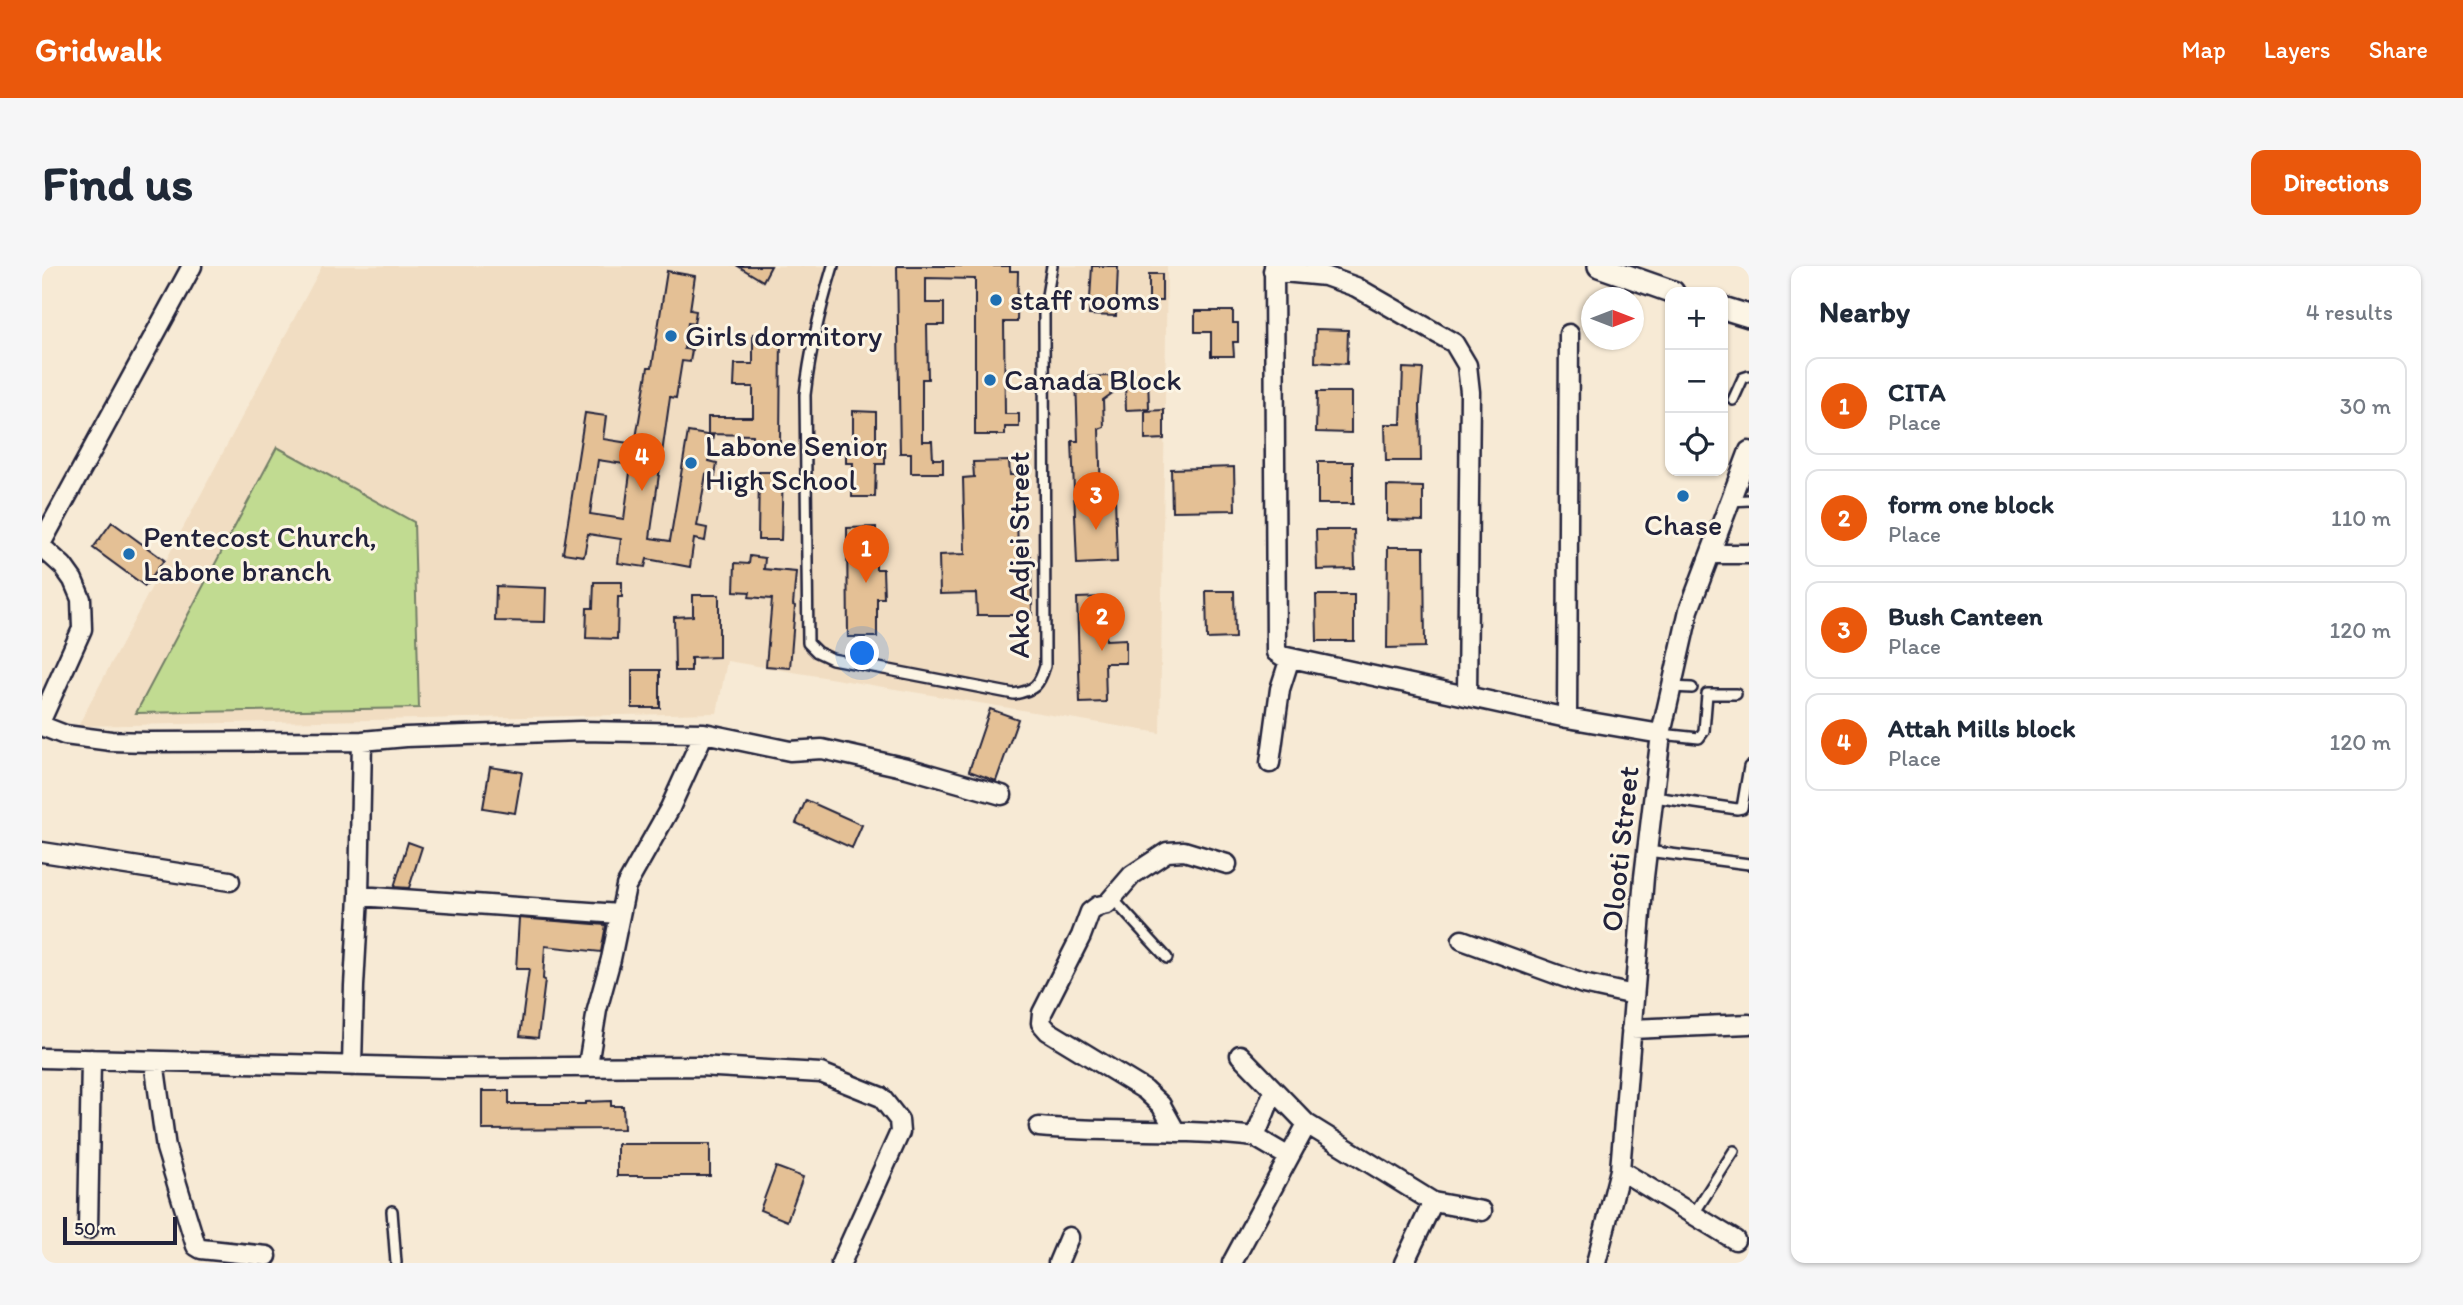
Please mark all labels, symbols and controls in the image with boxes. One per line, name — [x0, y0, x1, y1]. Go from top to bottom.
text: Gridwalk — [35, 30, 162, 69]
text: Map — [2182, 35, 2226, 64]
text: Layers — [2264, 35, 2331, 64]
text: Share — [2369, 35, 2428, 64]
button: Directions — [2251, 150, 2421, 215]
text: Find us — [42, 153, 193, 212]
place label: staff rooms — [1010, 281, 1160, 318]
north arrow — [1581, 287, 1644, 350]
map controls — [1665, 287, 1728, 476]
button: + — [1665, 287, 1728, 350]
marker: staff rooms — [988, 292, 1004, 308]
text: Nearby — [1819, 293, 1910, 330]
text: 4 results — [2306, 298, 2393, 326]
place label: Girls dormitory — [685, 317, 882, 354]
marker: Girls dormitory — [663, 328, 679, 344]
button: − — [1665, 350, 1728, 413]
place label: Canada Block — [1004, 361, 1182, 398]
marker: Canada Block — [982, 372, 998, 388]
text: CITA — [1888, 376, 1946, 408]
text: 1 — [1839, 392, 1849, 420]
text: 30 m — [2340, 392, 2391, 420]
text: Place — [1888, 408, 1941, 436]
button: locate — [1665, 413, 1728, 476]
place label: Labone Senior High School — [705, 427, 887, 498]
pin: 4 — [619, 433, 665, 491]
street label: Ako Adjei Street — [1000, 451, 1037, 659]
marker: Labone Senior High School — [683, 455, 699, 471]
pin: 3 — [1073, 472, 1119, 530]
marker: Chase — [1675, 488, 1691, 504]
text: form one block — [1888, 488, 2054, 520]
text: 2 — [1838, 504, 1850, 532]
text: 110 m — [2331, 504, 2391, 532]
place label: Chase — [1644, 506, 1722, 543]
place label: Pentecost Church, Labone branch — [143, 518, 377, 589]
text: Place — [1888, 520, 1941, 548]
pin: 1 — [843, 525, 889, 583]
marker: Pentecost Church, Labone branch — [121, 546, 137, 562]
pin: 2 — [1079, 593, 1125, 651]
text: Bush Canteen — [1888, 600, 2043, 632]
text: 3 — [1838, 616, 1850, 644]
text: 120 m — [2330, 616, 2391, 644]
text: Place — [1888, 632, 1941, 660]
your location — [845, 636, 879, 670]
text: Attah Mills block — [1888, 712, 2075, 744]
text: 4 — [1837, 728, 1851, 756]
text: 120 m — [2330, 728, 2391, 756]
text: Place — [1888, 744, 1941, 772]
street label: Olooti Street — [1592, 764, 1647, 934]
scale bar — [63, 1214, 177, 1246]
text: 50 m — [74, 1217, 116, 1240]

